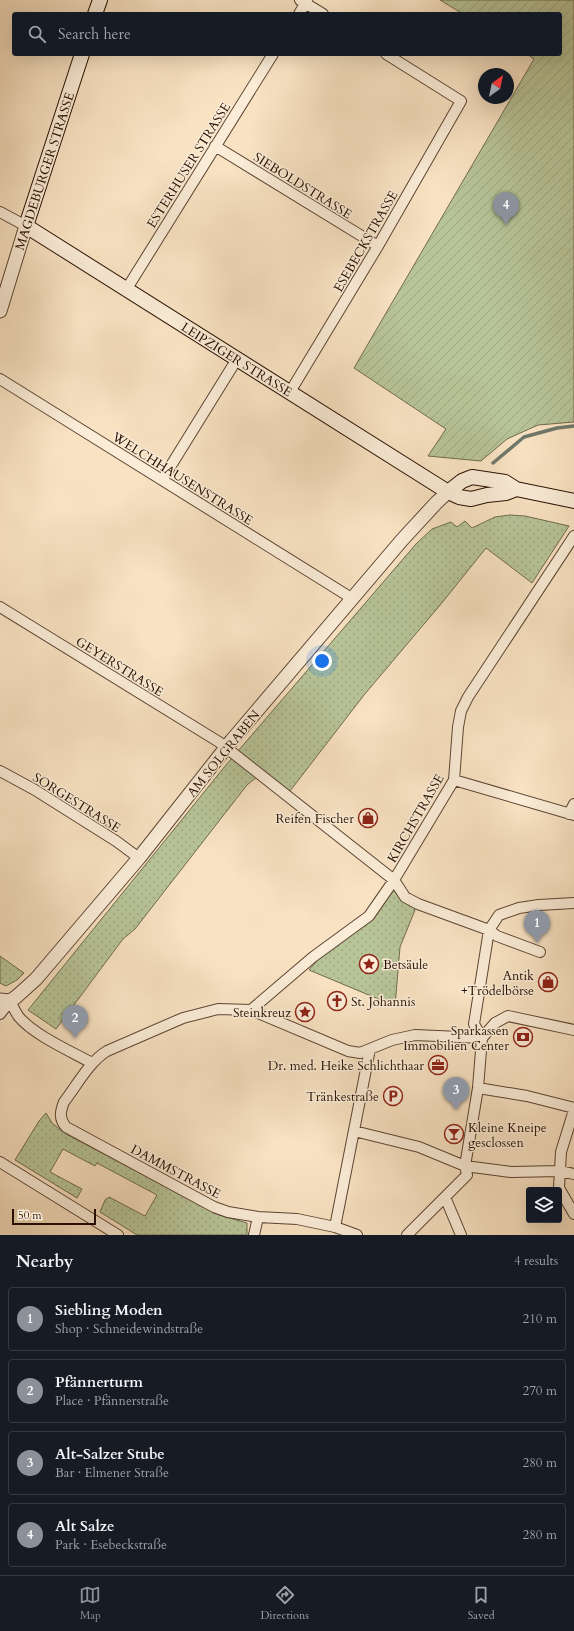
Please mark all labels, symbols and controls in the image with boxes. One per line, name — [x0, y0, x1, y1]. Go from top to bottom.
search box — [12, 12, 562, 56]
icon: search — [26, 23, 48, 45]
text: Search here — [58, 24, 131, 44]
north arrow — [478, 68, 514, 104]
street label: MAGDEBURGER STRASSE — [11, 90, 79, 253]
street label: ESTERHUSER STRASSE — [143, 99, 235, 232]
street label: SIEBOLDSTRASSE — [250, 148, 355, 223]
street label: ESEBECKSTRASSE — [329, 187, 402, 296]
pin: 4 — [493, 192, 519, 225]
street label: LEIPZIGER STRASSE — [177, 318, 295, 401]
street label: WELCHHAUSENSTRASSE — [108, 428, 256, 530]
street label: GEYERSTRASSE — [72, 633, 167, 701]
your location — [312, 651, 332, 671]
street label: AM SOLGRABEN — [183, 706, 264, 801]
street label: SORGESTRASSE — [29, 769, 124, 837]
street label: KIRCHSTRASSE — [383, 771, 448, 866]
shop icon: Reifen Fischer — [357, 807, 379, 829]
place label: Reifen Fischer — [276, 810, 354, 828]
pin: 1 — [524, 910, 550, 943]
place icon: Betsäule — [358, 953, 380, 975]
place label: Betsäule — [383, 956, 428, 974]
place label: Antik +Trödelbörse — [461, 967, 534, 1000]
shop icon: Antik +Trödelbörse — [537, 971, 559, 993]
church icon: St. Johannis — [326, 990, 348, 1012]
place label: St. Johannis — [351, 993, 415, 1011]
place icon: Steinkreuz — [294, 1001, 316, 1023]
place label: Steinkreuz — [233, 1004, 291, 1022]
pin: 2 — [62, 1005, 88, 1038]
place label: Sparkassen Immobilien Center — [403, 1022, 510, 1055]
bank icon: Sparkassen Immobilien Center — [512, 1026, 534, 1048]
office icon: Dr. med. Heike Schlichthaar — [427, 1054, 449, 1076]
place label: Dr. med. Heike Schlichthaar — [268, 1057, 424, 1075]
pin: 3 — [443, 1077, 469, 1110]
parking icon: Tränkestraße — [382, 1085, 404, 1107]
place label: Tränkestraße — [306, 1088, 379, 1106]
place label: Kleine Kneipe gesclossen — [468, 1119, 547, 1152]
bar icon: Kleine Kneipe gesclossen — [443, 1123, 465, 1145]
street label: DAMMSTRASSE — [127, 1141, 224, 1203]
map controls — [526, 1187, 562, 1223]
button: layers — [526, 1187, 562, 1223]
scale bar — [12, 1207, 96, 1226]
text: 50 m — [18, 1208, 42, 1223]
text: Nearby — [16, 1250, 73, 1273]
text: 4 results — [514, 1252, 558, 1270]
text: Siebling Moden — [55, 1300, 163, 1320]
text: 1 — [27, 1310, 33, 1328]
text: 210 m — [523, 1310, 557, 1328]
text: Shop · Schneidewindstraße — [55, 1320, 203, 1338]
text: Pfännerturm — [55, 1372, 143, 1392]
text: 2 — [27, 1382, 33, 1400]
text: 270 m — [523, 1382, 557, 1400]
text: Place · Pfännerstraße — [55, 1392, 169, 1410]
text: Alt-Salzer Stube — [55, 1444, 165, 1464]
text: 3 — [27, 1454, 33, 1472]
text: 280 m — [523, 1454, 557, 1472]
text: Bar · Elmener Straße — [55, 1464, 169, 1482]
text: Alt Salze — [55, 1516, 115, 1536]
text: 4 — [27, 1526, 33, 1544]
text: 280 m — [523, 1526, 557, 1544]
text: Park · Esebeckstraße — [55, 1536, 167, 1554]
tab: Map — [79, 1584, 101, 1623]
tab: Directions — [260, 1584, 309, 1623]
tab: Saved — [468, 1584, 495, 1623]

